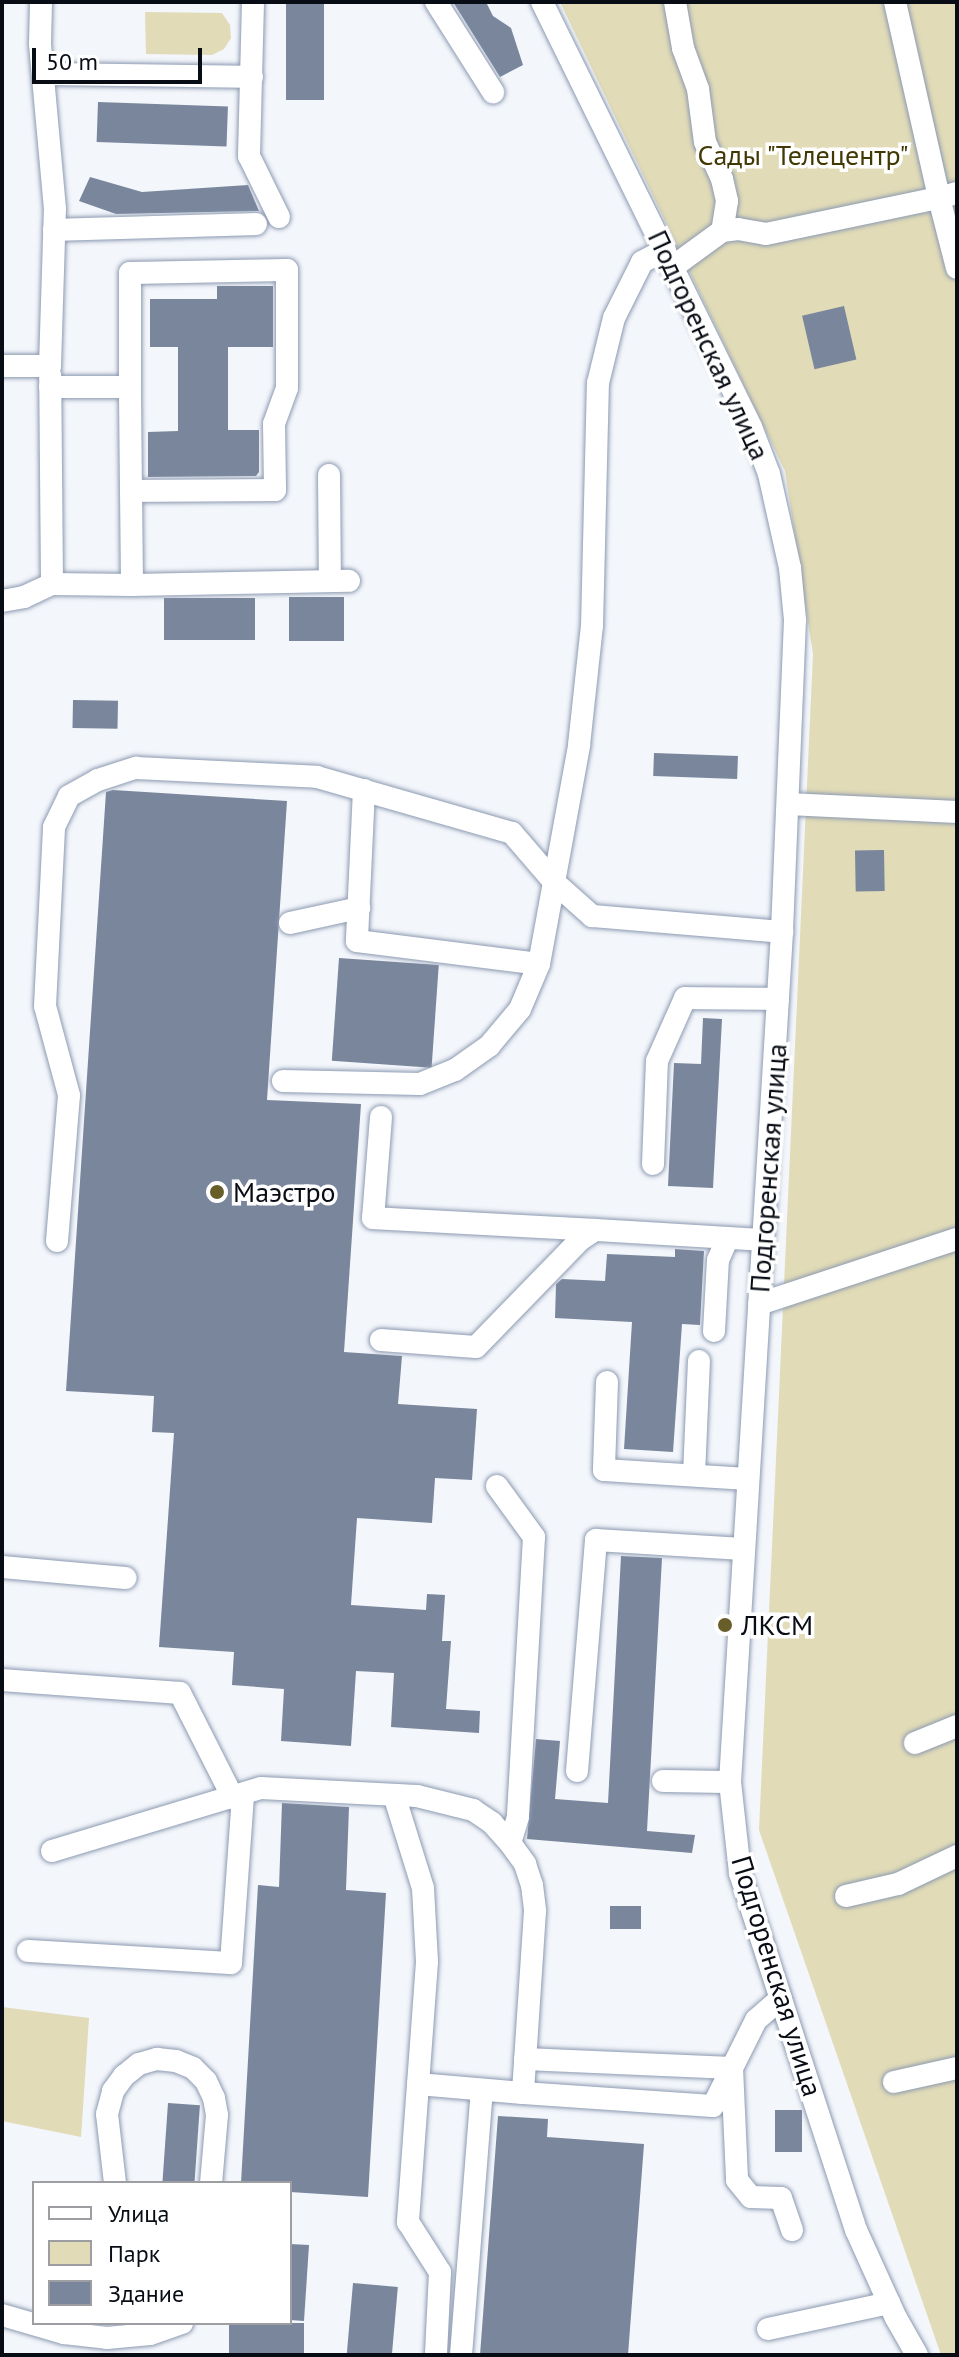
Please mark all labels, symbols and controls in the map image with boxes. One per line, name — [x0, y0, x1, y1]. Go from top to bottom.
scale bar — [36, 32, 206, 82]
text: 50 m — [46, 46, 98, 77]
park label: Сады "Телецентр" — [696, 138, 910, 172]
street label: Подгоренская улица — [641, 225, 777, 465]
street label: Подгоренская улица — [743, 1042, 793, 1294]
place label: Маэстро — [233, 1175, 336, 1209]
marker: Маэстро — [208, 1183, 226, 1201]
place label: ЛКСМ — [741, 1608, 813, 1642]
marker: ЛКСМ — [716, 1616, 734, 1634]
street label: Подгоренская улица — [724, 1852, 830, 2100]
legend — [32, 2181, 292, 2325]
text: Улица — [108, 2198, 169, 2229]
text: Парк — [108, 2238, 160, 2269]
text: Здание — [108, 2278, 184, 2309]

